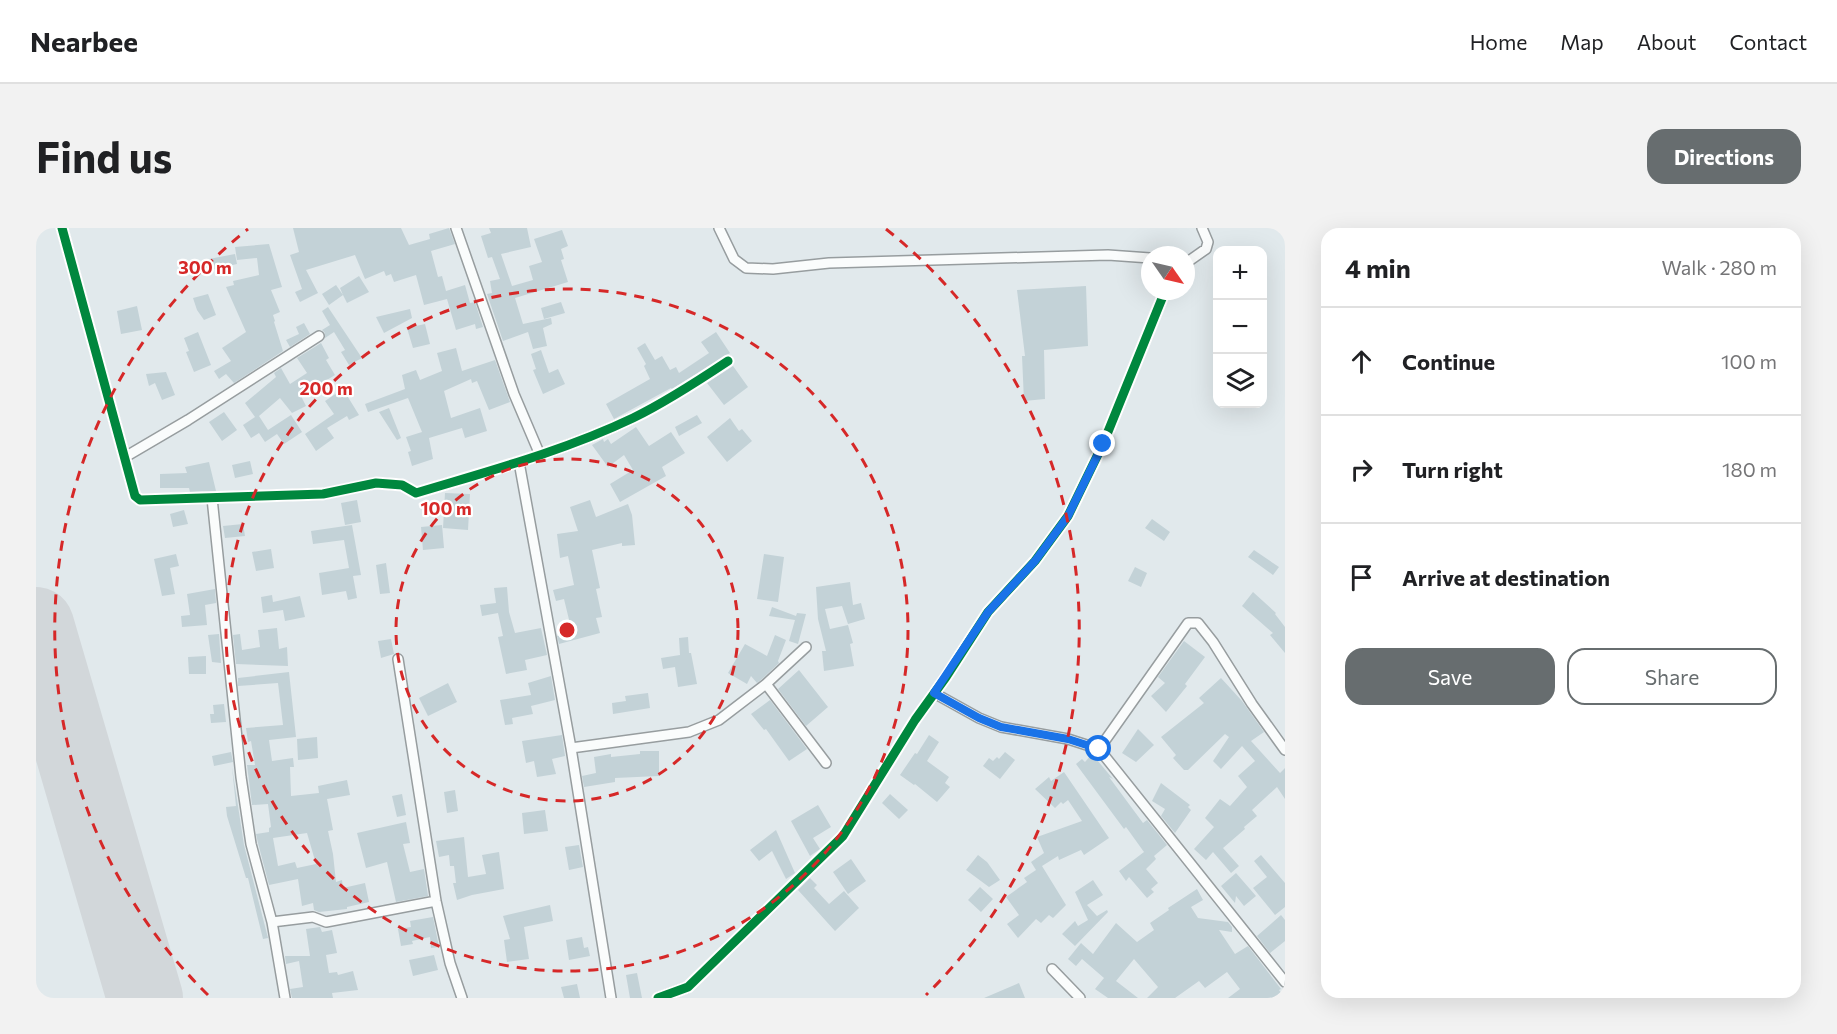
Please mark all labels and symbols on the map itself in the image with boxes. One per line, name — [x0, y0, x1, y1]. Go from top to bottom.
north arrow — [1141, 246, 1195, 300]
text: 300 m — [178, 256, 232, 278]
text: 200 m — [299, 377, 353, 399]
route end — [1089, 430, 1115, 456]
text: 100 m — [420, 497, 472, 519]
centre of rings — [557, 620, 577, 640]
route start — [1085, 735, 1111, 761]

